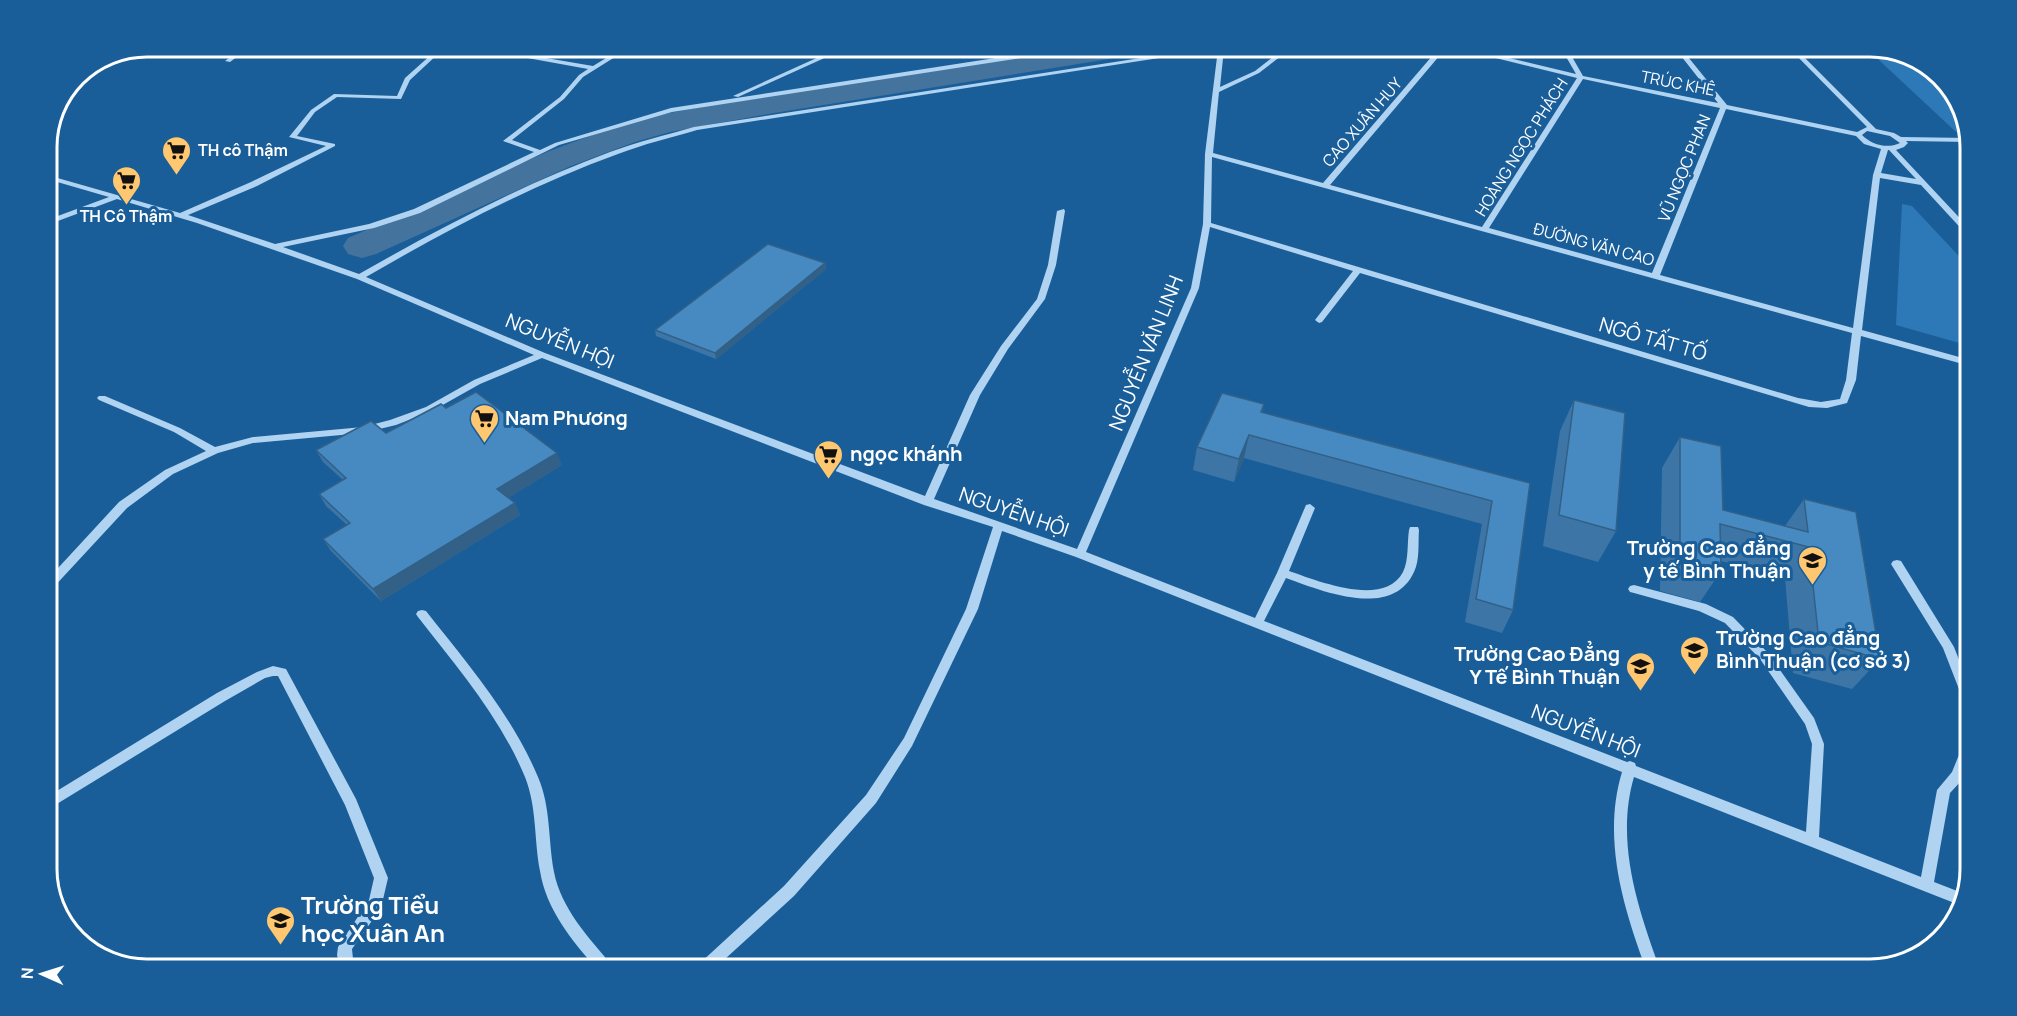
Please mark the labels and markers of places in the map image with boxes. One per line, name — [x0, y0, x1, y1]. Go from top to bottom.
supermarket icon: TH cô Thậm — [161, 134, 193, 176]
place label: TH cô Thậm — [198, 139, 288, 161]
supermarket icon: TH Cô Thậm — [110, 164, 142, 206]
place label: TH Cô Thậm — [80, 205, 172, 227]
supermarket icon: Nam Phương — [468, 402, 500, 444]
place label: Nam Phương — [505, 404, 628, 431]
supermarket icon: ngọc khánh — [813, 438, 845, 480]
place label: ngọc khánh — [850, 440, 963, 467]
place label: Trường Cao đẳng y tế Bình Thuận — [1627, 534, 1791, 584]
school or university icon: Trường Cao đẳng y tế Bình Thuận — [1796, 544, 1828, 586]
place label: Trường Cao đẳng Bình Thuận (cơ sở 3) — [1716, 624, 1912, 674]
school or university icon: Trường Cao đẳng Bình Thuận (cơ sở 3) — [1679, 634, 1711, 676]
place label: Trường Cao Đẳng Y Tế Bình Thuận — [1454, 640, 1620, 690]
school or university icon: Trường Cao Đẳng Y Tế Bình Thuận — [1625, 650, 1657, 692]
place label: Trường Tiểu học Xuân An — [301, 888, 445, 949]
school or university icon: Trường Tiểu học Xuân An — [264, 904, 296, 946]

